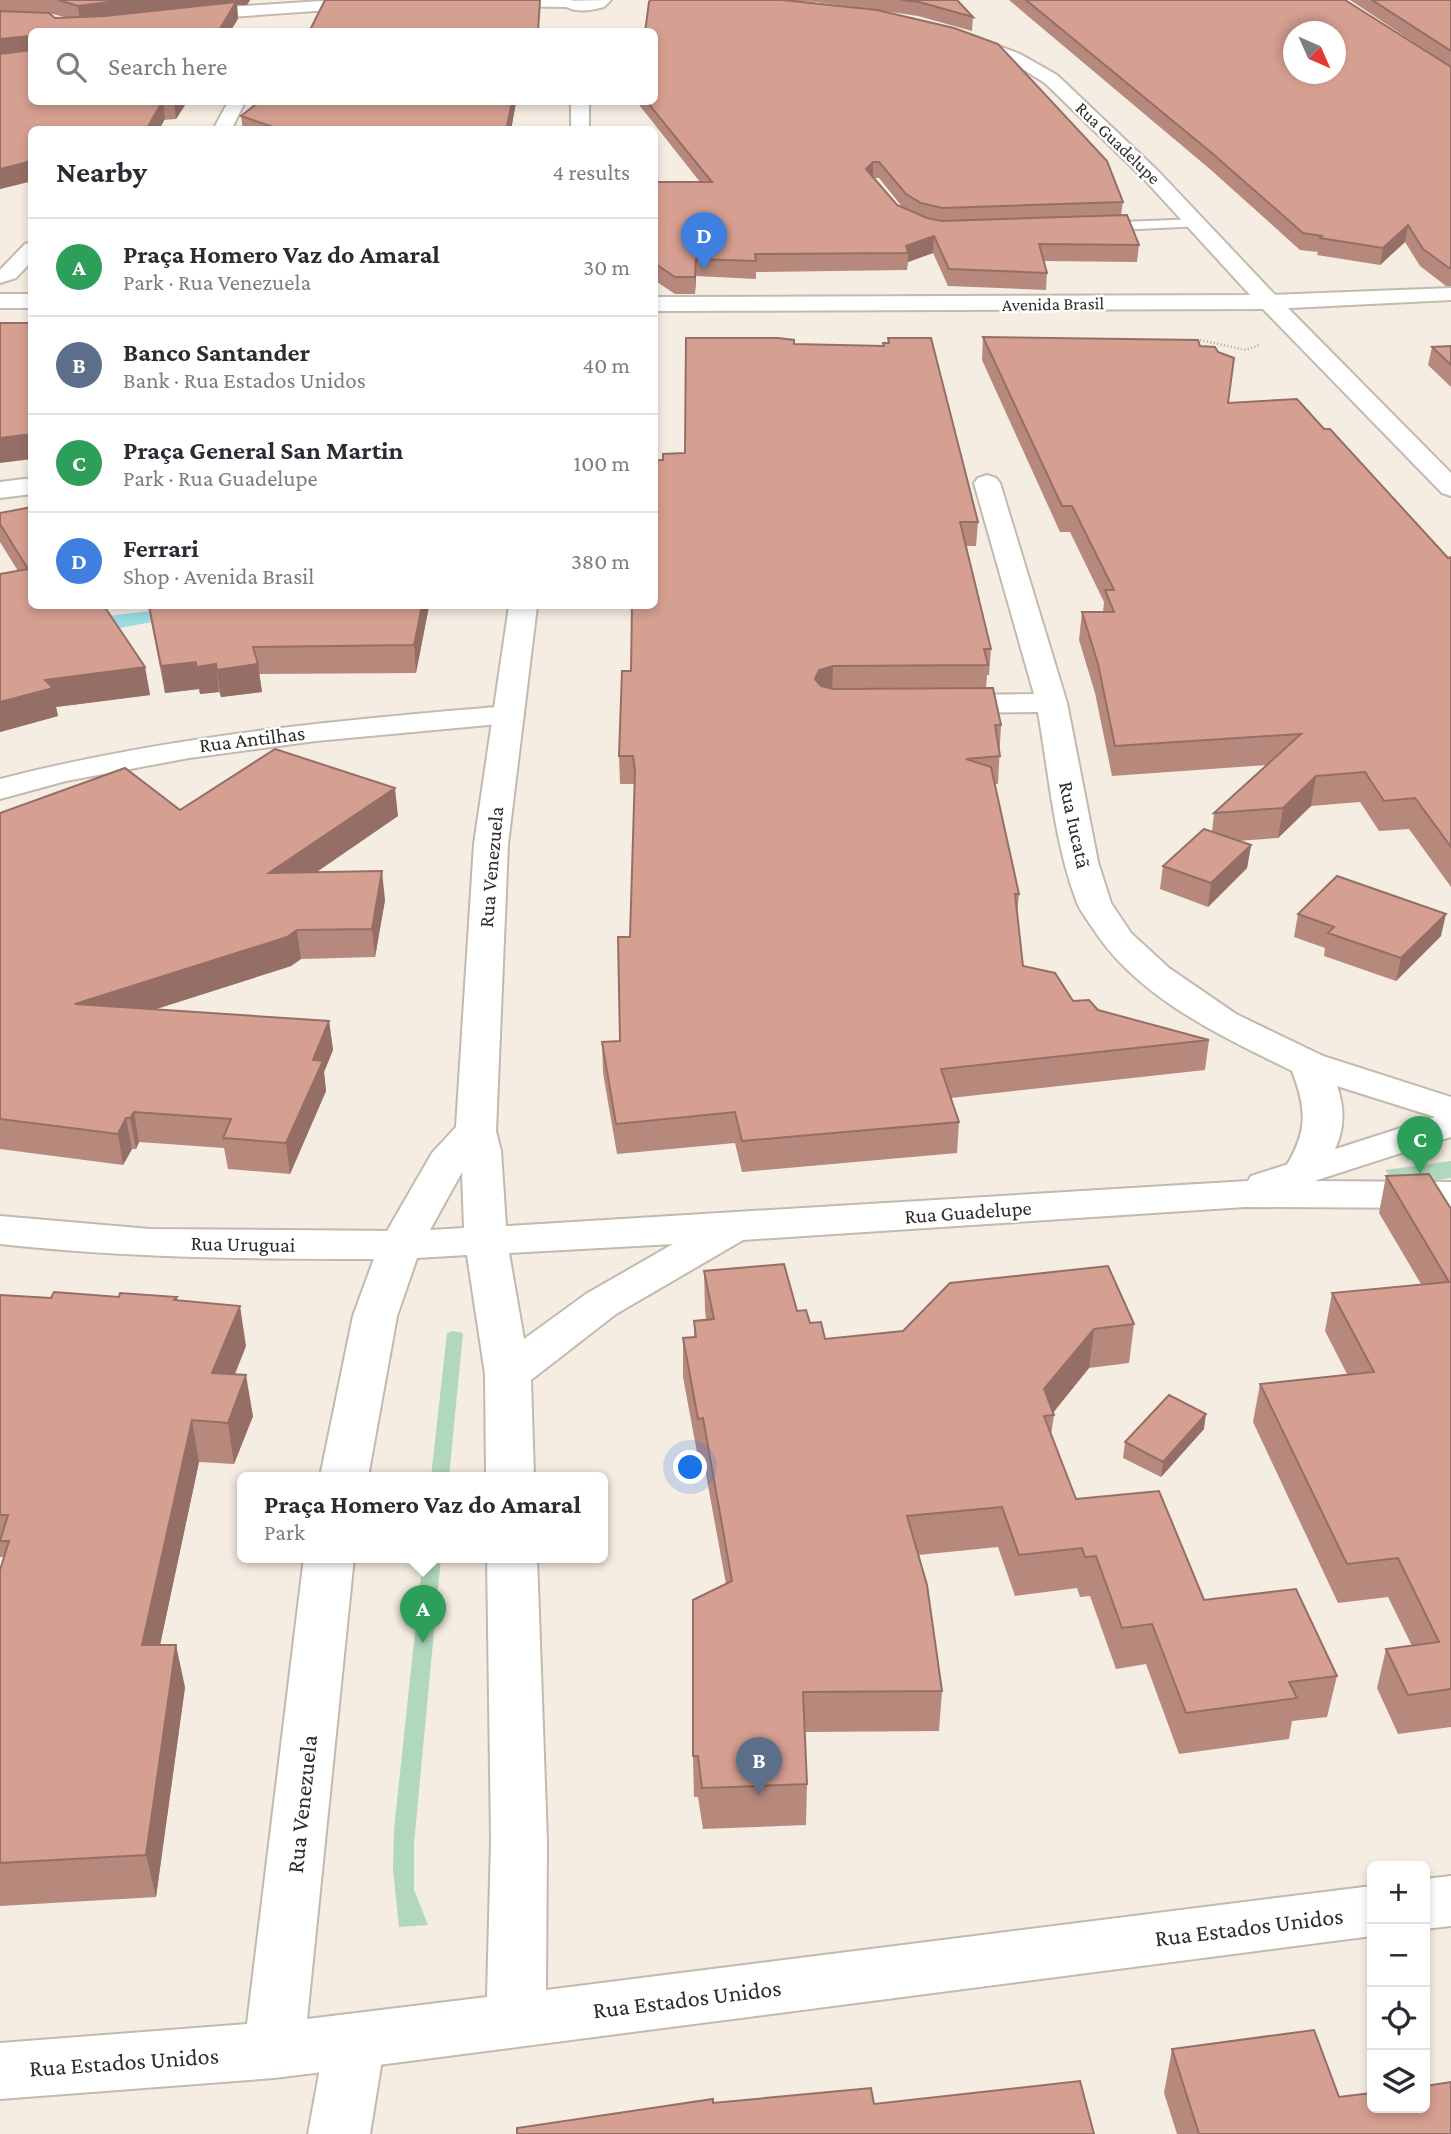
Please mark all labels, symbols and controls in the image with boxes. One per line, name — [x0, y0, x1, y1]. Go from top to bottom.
north arrow — [1283, 21, 1346, 84]
search box — [28, 28, 658, 105]
icon: search — [52, 48, 90, 86]
text: Search here — [108, 52, 227, 81]
street label: Rua Guadelupe — [1072, 98, 1164, 188]
text: Nearby — [56, 155, 147, 188]
text: 4 results — [552, 159, 630, 185]
pin: D — [681, 212, 727, 270]
text: Praça Homero Vaz do Amaral — [123, 240, 440, 269]
text: A — [72, 254, 86, 280]
text: 30 m — [583, 254, 630, 280]
text: Park · Rua Venezuela — [123, 269, 311, 295]
street label: Avenida Brasil — [1002, 293, 1105, 315]
text: Banco Santander — [123, 338, 310, 367]
text: B — [72, 352, 86, 378]
text: 40 m — [582, 352, 630, 378]
text: Bank · Rua Estados Unidos — [123, 367, 366, 393]
text: Praça General San Martin — [123, 436, 403, 465]
text: C — [72, 450, 86, 476]
text: 100 m — [574, 450, 630, 476]
text: Park · Rua Guadelupe — [123, 465, 318, 491]
text: Ferrari — [123, 534, 199, 563]
text: D — [71, 548, 87, 574]
text: 380 m — [571, 548, 630, 574]
text: Shop · Avenida Brasil — [123, 563, 314, 589]
street label: Rua Antilhas — [198, 721, 306, 757]
street label: Rua Iucatã — [1054, 779, 1096, 871]
street label: Rua Venezuela — [474, 805, 508, 929]
pin: C — [1397, 1116, 1443, 1174]
street label: Rua Guadelupe — [904, 1196, 1032, 1228]
street label: Rua Uruguai — [190, 1231, 296, 1257]
your location — [673, 1450, 707, 1484]
popup — [237, 1472, 608, 1563]
text: Praça Homero Vaz do Amaral — [264, 1490, 581, 1519]
text: Park — [264, 1519, 305, 1545]
pin: A — [400, 1585, 446, 1643]
street label: Rua Venezuela — [281, 1733, 322, 1874]
pin: B — [736, 1737, 782, 1795]
map controls — [1367, 1861, 1430, 2113]
button: + — [1367, 1861, 1430, 1924]
street label: Rua Estados Unidos — [1153, 1902, 1345, 1951]
button: − — [1367, 1924, 1430, 1987]
street label: Rua Estados Unidos — [591, 1974, 783, 2023]
button: locate — [1367, 1987, 1430, 2050]
street label: Rua Estados Unidos — [28, 2041, 220, 2082]
button: layers — [1367, 2050, 1430, 2113]

